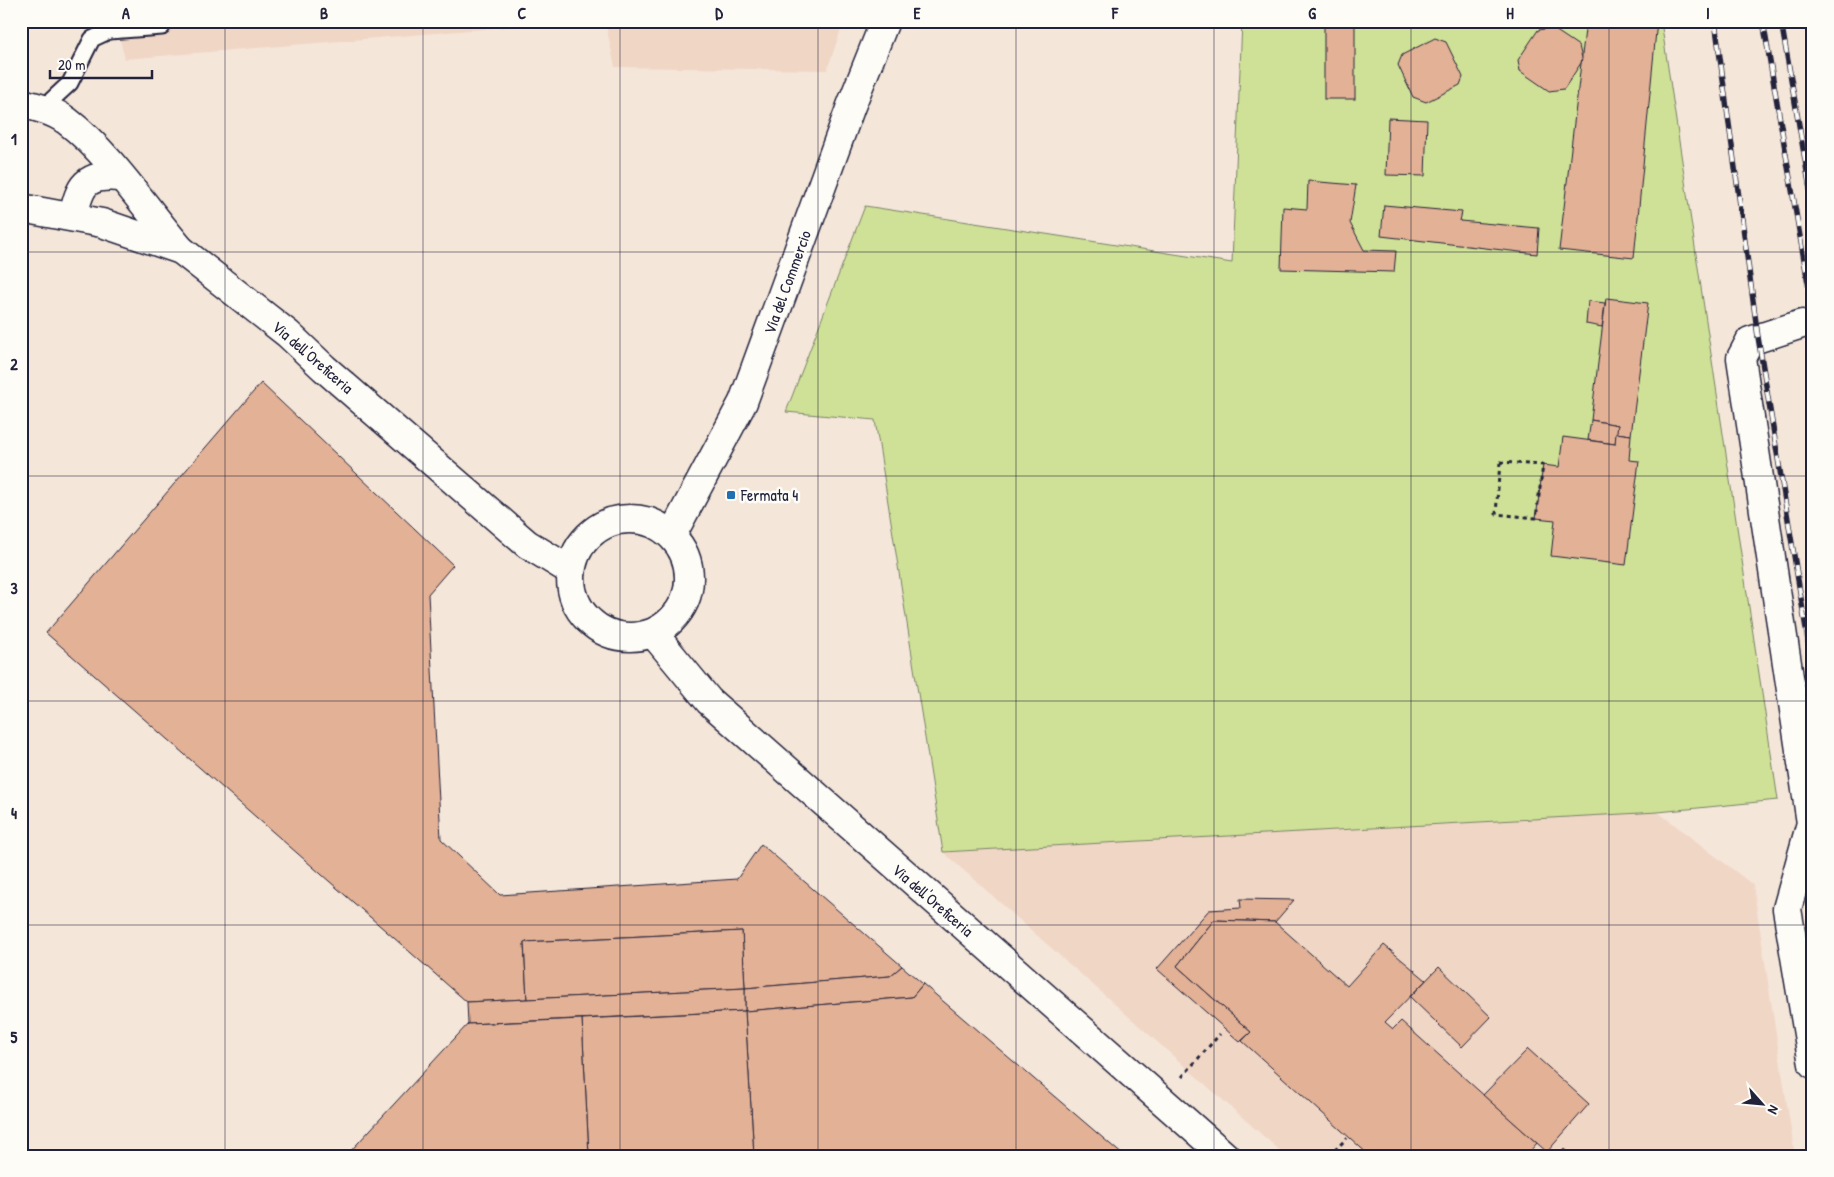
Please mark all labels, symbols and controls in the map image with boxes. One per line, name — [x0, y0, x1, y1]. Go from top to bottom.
text: A — [122, 2, 130, 24]
text: B — [320, 2, 328, 24]
text: C — [518, 2, 527, 24]
text: D — [715, 2, 723, 24]
text: E — [913, 2, 921, 24]
text: F — [1111, 2, 1119, 24]
text: G — [1308, 2, 1316, 24]
text: H — [1506, 2, 1514, 24]
text: I — [1706, 2, 1710, 24]
scale bar — [50, 48, 152, 80]
text: 20 m — [58, 54, 85, 75]
text: 1 — [11, 128, 17, 150]
street label: Via del Commercio — [758, 227, 816, 337]
street label: Via dell'Oreficeria — [268, 316, 358, 398]
text: 2 — [10, 353, 18, 375]
place label: Fermata 4 — [740, 484, 798, 506]
marker: Fermata 4 — [725, 489, 737, 501]
text: 3 — [10, 577, 18, 599]
text: 4 — [11, 802, 17, 824]
street label: Via dell'Oreficeria — [888, 859, 978, 941]
text: 5 — [11, 1026, 18, 1048]
north arrow — [1736, 1080, 1786, 1130]
text: N — [1764, 1102, 1784, 1118]

